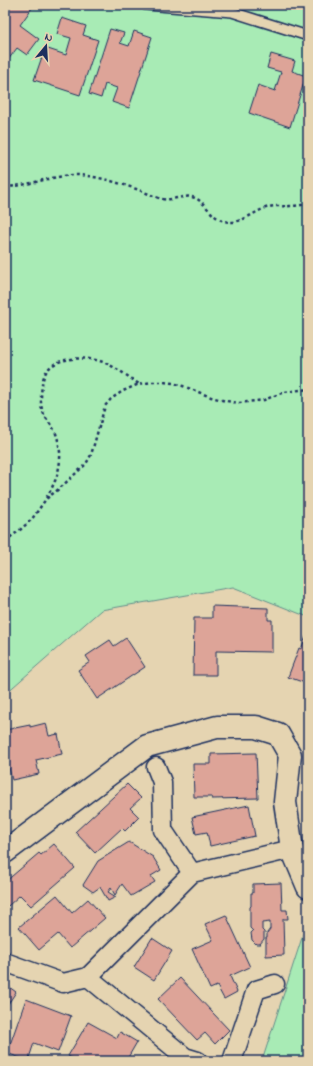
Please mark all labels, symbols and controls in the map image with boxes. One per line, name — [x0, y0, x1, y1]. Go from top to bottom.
north arrow — [26, 26, 66, 66]
text: N — [43, 29, 55, 46]

